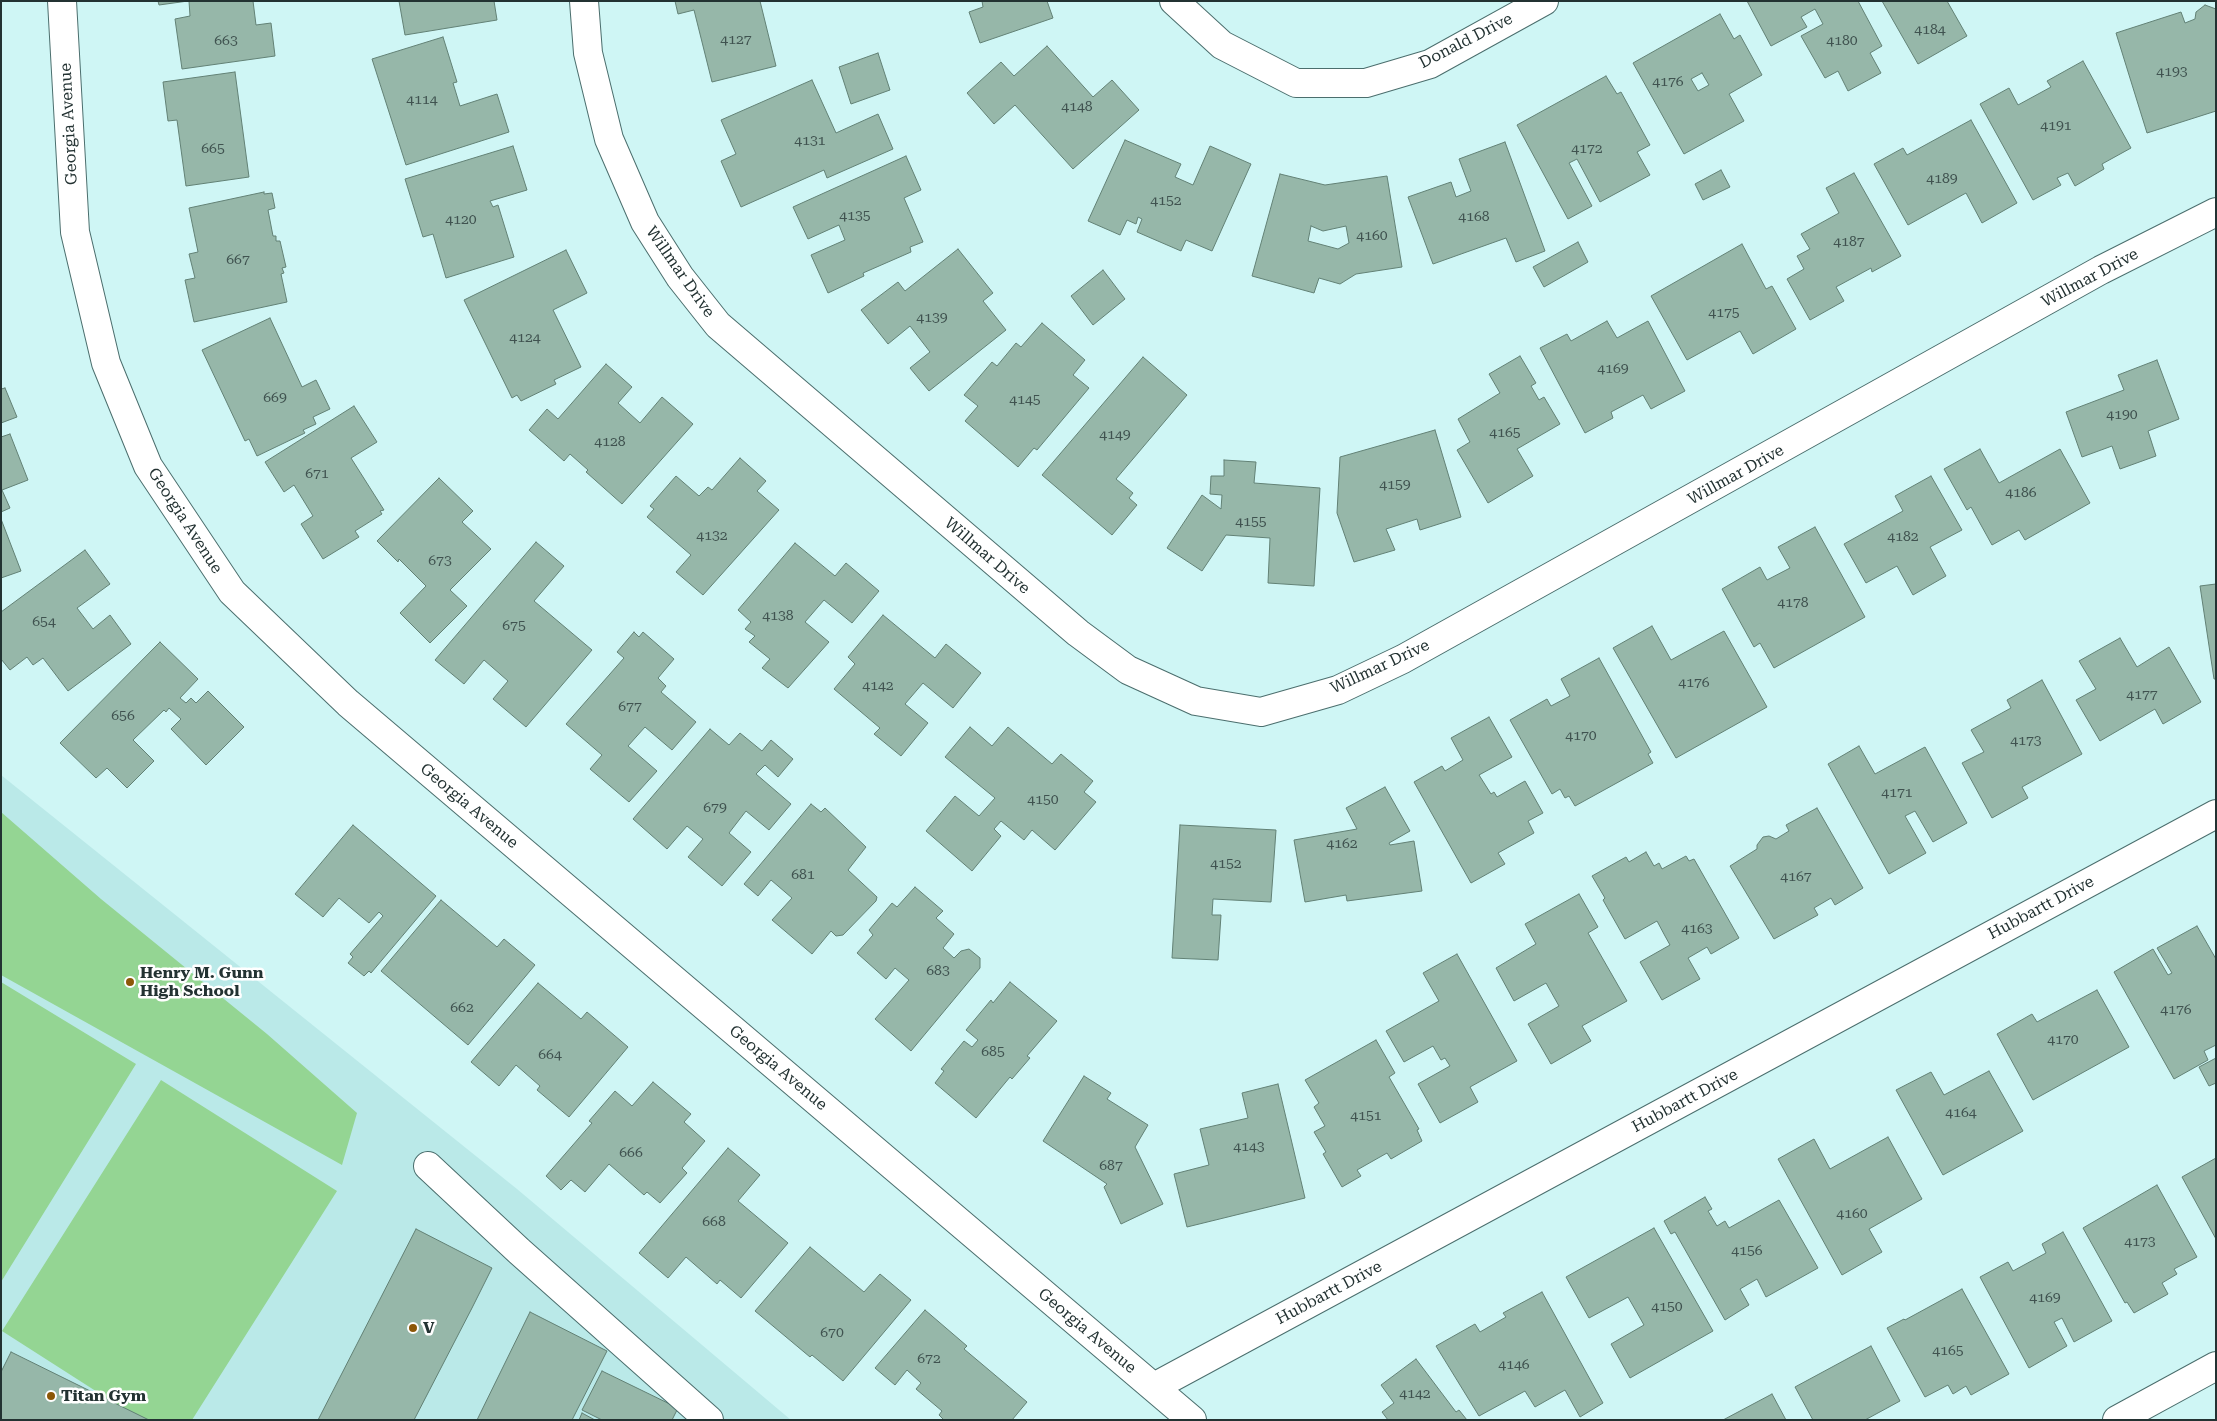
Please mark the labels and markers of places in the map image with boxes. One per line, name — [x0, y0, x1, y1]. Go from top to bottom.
place label: Henry M. Gunn High School — [140, 963, 263, 1001]
marker: Henry M. Gunn High School — [124, 976, 136, 988]
place label: V — [423, 1318, 435, 1338]
marker: V — [407, 1322, 419, 1334]
place label: Titan Gym — [61, 1386, 146, 1406]
marker: Titan Gym — [45, 1390, 57, 1402]

